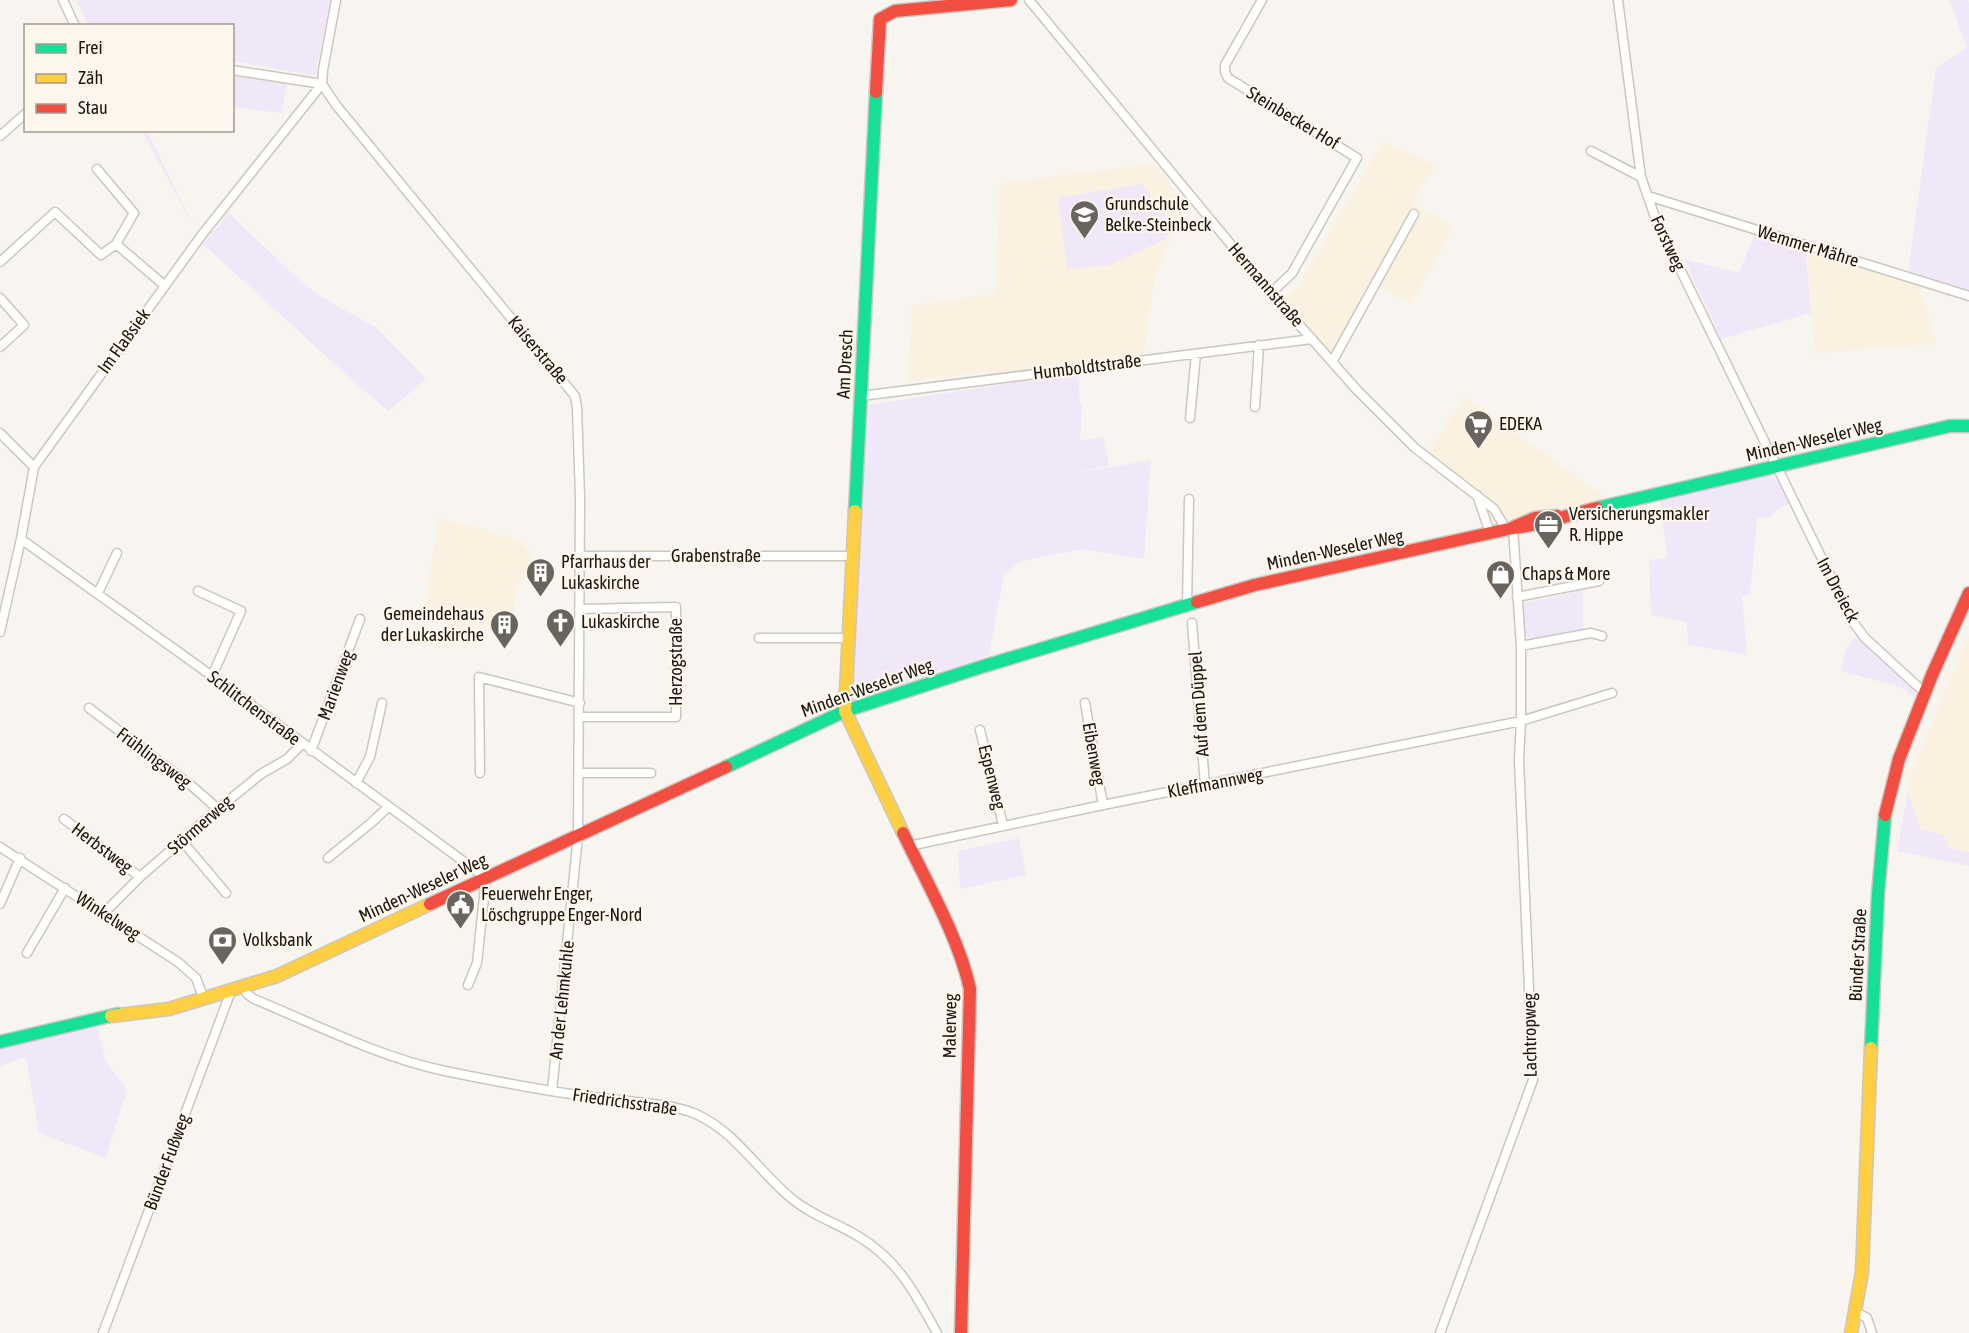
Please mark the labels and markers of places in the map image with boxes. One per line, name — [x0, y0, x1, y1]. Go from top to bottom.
place label: Grundschule Belke-Steinbeck — [1105, 193, 1212, 235]
school or university icon: Grundschule Belke-Steinbeck — [1068, 198, 1100, 240]
supermarket icon: EDEKA — [1462, 408, 1494, 450]
place label: EDEKA — [1499, 413, 1542, 434]
place label: Versicherungsmakler R. Hippe — [1569, 503, 1710, 545]
office icon: Versicherungsmakler R. Hippe — [1532, 508, 1564, 550]
place label: Pfarrhaus der Lukaskirche — [561, 551, 651, 593]
building icon: Pfarrhaus der Lukaskirche — [524, 556, 556, 598]
shop icon: Chaps & More — [1485, 558, 1517, 600]
place label: Chaps & More — [1522, 563, 1610, 584]
place label: Gemeindehaus der Lukaskirche — [381, 603, 484, 645]
church icon: Lukaskirche — [544, 606, 576, 648]
building icon: Gemeindehaus der Lukaskirche — [489, 608, 521, 650]
place label: Lukaskirche — [581, 611, 660, 632]
place label: Feuerwehr Enger, Löschgruppe Enger-Nord — [481, 883, 642, 925]
public building icon: Feuerwehr Enger, Löschgruppe Enger-Nord — [444, 888, 476, 930]
bank icon: Volksbank — [206, 924, 238, 966]
place label: Volksbank — [243, 929, 312, 950]

